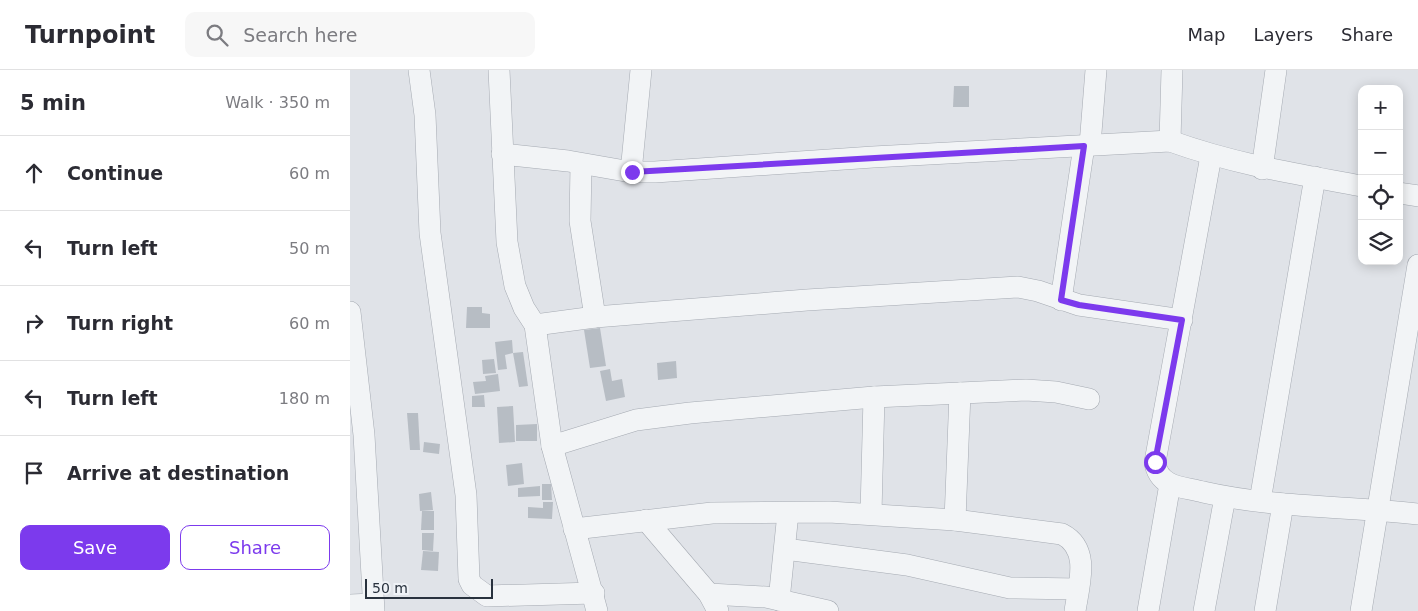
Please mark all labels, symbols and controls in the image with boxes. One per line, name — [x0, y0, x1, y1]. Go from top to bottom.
search box — [185, 12, 535, 57]
text: Turnpoint — [25, 21, 155, 49]
icon: search — [203, 21, 231, 49]
text: Search here — [243, 24, 357, 46]
text: Map — [1187, 24, 1225, 45]
text: Layers — [1253, 24, 1313, 45]
text: Share — [1341, 24, 1393, 45]
map controls — [1358, 85, 1403, 265]
button: + — [1358, 85, 1403, 130]
text: 5 min — [20, 91, 86, 115]
text: Walk · 350 m — [225, 93, 330, 112]
button: − — [1358, 130, 1403, 175]
icon: ahead — [20, 159, 48, 187]
route end — [621, 161, 644, 184]
text: Continue — [67, 162, 163, 184]
text: 60 m — [289, 164, 330, 183]
button: locate — [1358, 175, 1403, 220]
button: layers — [1358, 220, 1403, 265]
icon: left — [20, 234, 48, 262]
text: Turn left — [67, 237, 158, 259]
text: 50 m — [289, 239, 330, 258]
icon: right — [20, 309, 48, 337]
text: Turn right — [67, 312, 173, 334]
text: 60 m — [289, 314, 330, 333]
icon: left — [20, 384, 48, 412]
text: Turn left — [67, 387, 158, 409]
text: 180 m — [279, 389, 330, 408]
route start — [1144, 451, 1167, 474]
icon: arrive — [20, 459, 48, 487]
text: Arrive at destination — [67, 462, 289, 484]
button: Save — [20, 525, 170, 570]
button: Share — [180, 525, 330, 570]
scale bar — [365, 576, 492, 599]
text: 50 m — [372, 580, 408, 596]

